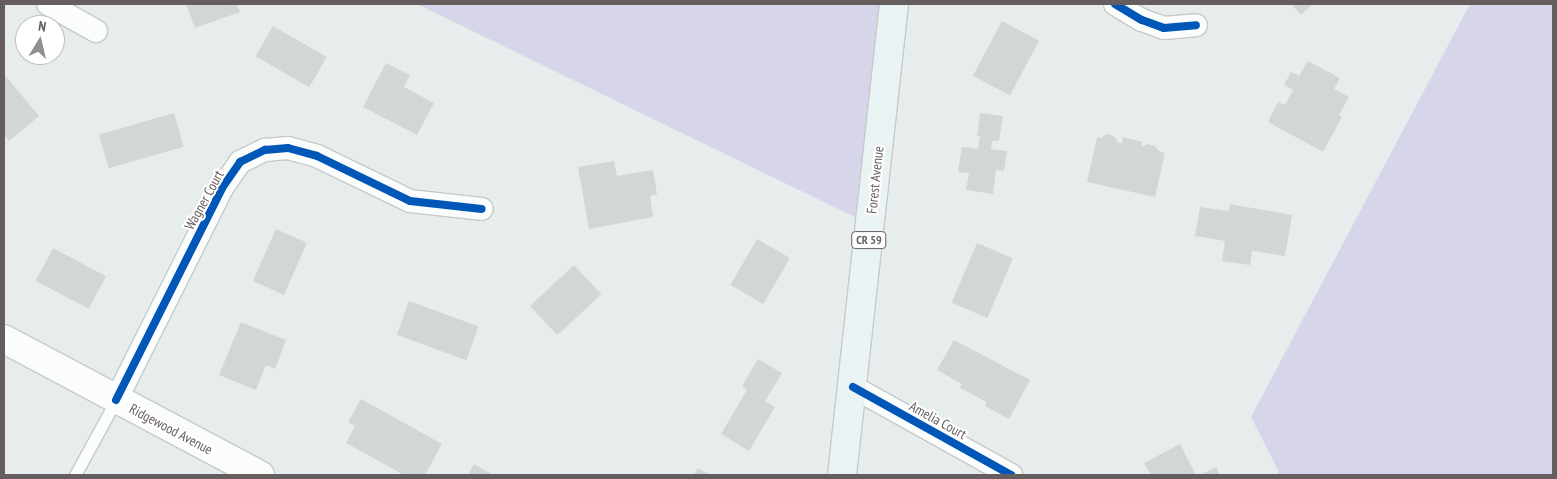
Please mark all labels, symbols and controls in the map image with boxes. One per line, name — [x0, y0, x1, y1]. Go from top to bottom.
north arrow — [15, 15, 65, 65]
text: N — [37, 17, 47, 36]
street label: Forest Avenue — [863, 145, 887, 215]
street label: Wagner Court — [181, 167, 227, 233]
road number: CR 59 — [850, 230, 888, 250]
street label: Amelia Court — [907, 397, 969, 443]
street label: Ridgewood Avenue — [126, 400, 216, 458]

